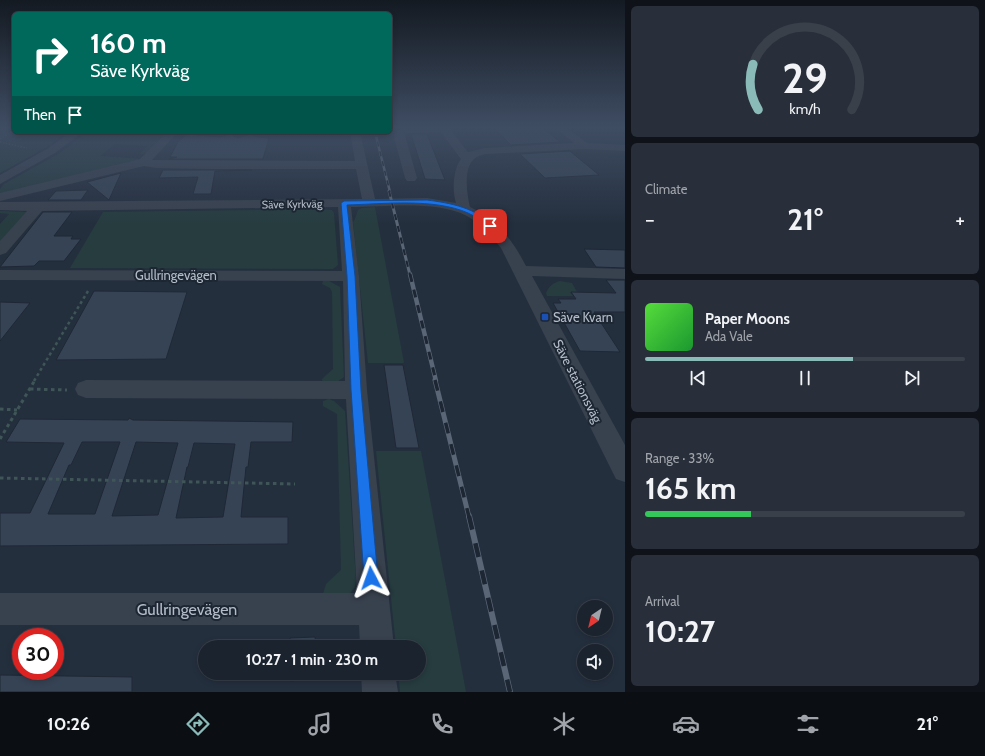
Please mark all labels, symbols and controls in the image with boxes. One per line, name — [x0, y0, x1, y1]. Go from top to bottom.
text: 160 m — [90, 26, 166, 60]
icon: right — [24, 28, 76, 80]
text: 29 — [782, 52, 828, 102]
text: Säve Kyrkväg — [90, 60, 189, 82]
text: km/h — [789, 99, 821, 117]
icon: arrive — [64, 104, 86, 126]
text: Then — [24, 106, 56, 124]
text: Climate — [645, 181, 687, 197]
street label: Säve Kyrkväg — [262, 196, 323, 212]
text: 21° — [787, 201, 823, 238]
text: − — [645, 206, 655, 233]
text: + — [955, 206, 965, 233]
pin — [473, 209, 507, 243]
icon: arrive — [479, 215, 501, 237]
street label: Gullringevägen — [135, 267, 217, 283]
place label: Säve Kvarn — [553, 309, 613, 325]
text: Paper Moons — [705, 310, 790, 328]
marker: Säve Kvarn — [540, 312, 550, 322]
text: Ada Vale — [705, 328, 753, 344]
street label: Säve stationsväg — [550, 337, 606, 426]
icon: previous — [687, 367, 709, 389]
icon: pause — [794, 367, 816, 389]
icon: next — [901, 367, 923, 389]
text: Range · 33% — [645, 450, 714, 466]
text: 165 km — [645, 470, 736, 507]
position arrow — [350, 557, 392, 599]
text: Arrival — [645, 593, 680, 609]
street label: Gullringevägen — [137, 600, 237, 619]
north arrow — [577, 600, 613, 636]
map controls — [577, 600, 613, 680]
text: 10:27 — [645, 613, 715, 650]
speed limit sign: 30 — [12, 628, 64, 680]
button: sound — [577, 644, 613, 680]
text: 10:27 · 1 min · 230 m — [246, 651, 378, 669]
icon: directions — [184, 710, 212, 738]
icon: music — [306, 710, 334, 738]
icon: phone — [428, 710, 456, 738]
icon: climate — [550, 710, 578, 738]
icon: car — [672, 710, 700, 738]
icon: filters — [794, 710, 822, 738]
text: 10:26 — [47, 713, 90, 735]
text: 21° — [917, 713, 938, 735]

